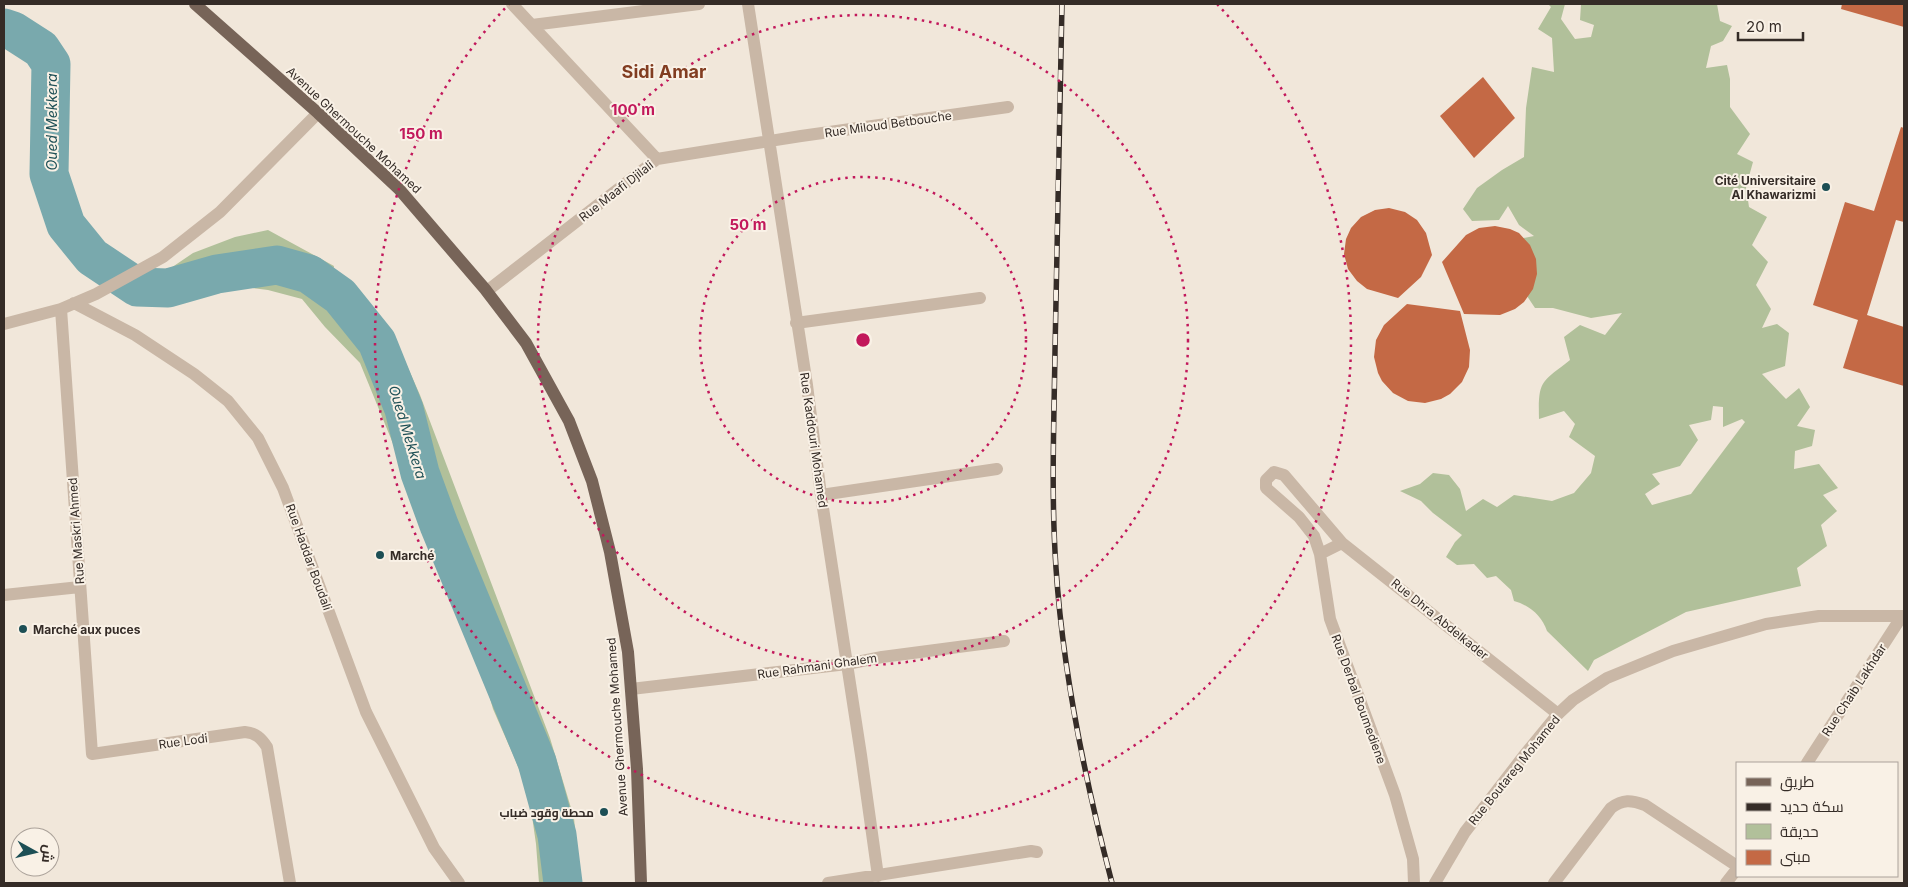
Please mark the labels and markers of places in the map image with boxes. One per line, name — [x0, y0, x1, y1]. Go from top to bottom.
place label: Cité Universitaire Al Khawarizmi — [1715, 173, 1816, 202]
marker: Cité Universitaire Al Khawarizmi — [1820, 181, 1832, 193]
centre of rings — [854, 331, 872, 349]
place label: Marché — [390, 548, 434, 563]
marker: Marché — [374, 549, 386, 561]
place label: Marché aux puces — [33, 622, 141, 637]
marker: Marché aux puces — [17, 623, 29, 635]
place label: محطة وقود ضباب — [500, 805, 594, 821]
marker: محطة وقود ضباب — [598, 806, 610, 818]

